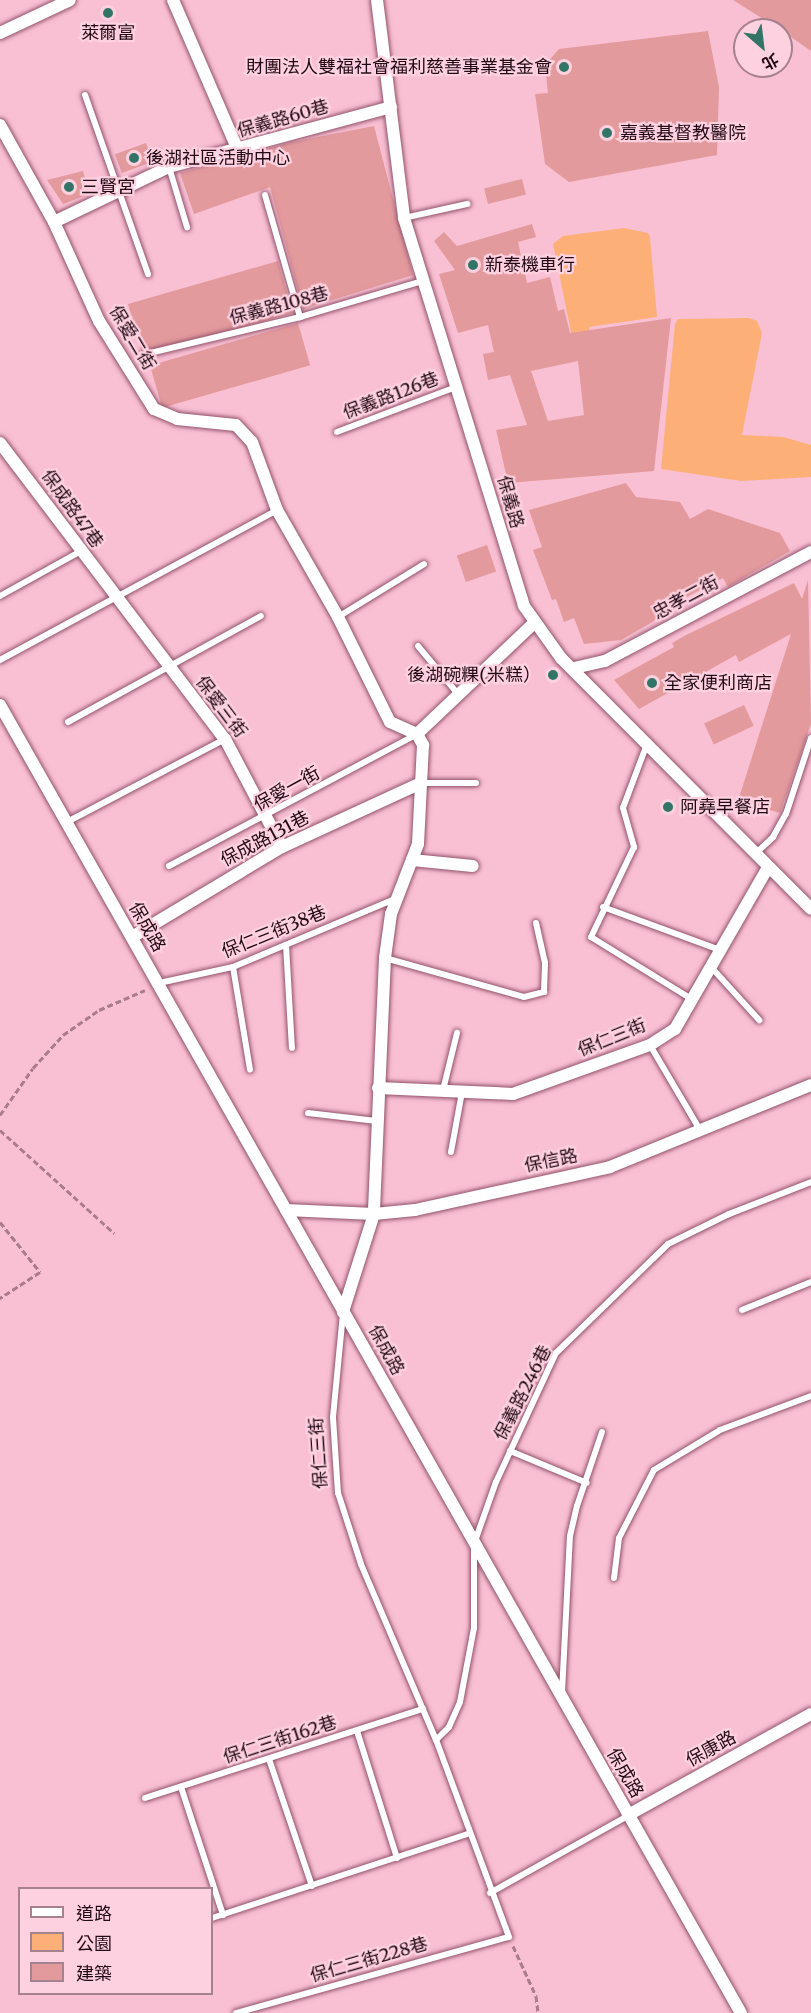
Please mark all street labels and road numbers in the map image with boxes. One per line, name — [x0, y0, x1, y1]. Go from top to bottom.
street label: 保義路60巷 — [235, 96, 331, 142]
street label: 保義路108巷 — [227, 282, 331, 330]
street label: 保愛二街 — [104, 302, 160, 374]
street label: 保義路126巷 — [340, 368, 442, 424]
street label: 保成路47巷 — [36, 466, 108, 552]
street label: 保義路 — [492, 473, 528, 531]
street label: 忠孝二街 — [649, 572, 723, 624]
street label: 保愛三街 — [191, 672, 251, 742]
street label: 保愛一街 — [250, 762, 324, 816]
street label: 保成路131巷 — [217, 807, 313, 871]
street label: 保成路 — [124, 898, 170, 956]
street label: 保仁三街38巷 — [219, 901, 329, 963]
street label: 保仁三街 — [575, 1015, 649, 1061]
street label: 保信路 — [522, 1145, 580, 1177]
street label: 保成路 — [363, 1321, 409, 1379]
street label: 保義路246巷 — [490, 1342, 556, 1444]
street label: 保仁三街 — [306, 1416, 332, 1490]
street label: 保仁三街162巷 — [220, 1711, 340, 1769]
street label: 保康路 — [682, 1726, 740, 1772]
street label: 保成路 — [602, 1744, 648, 1802]
street label: 保仁三街228巷 — [308, 1933, 430, 1987]

